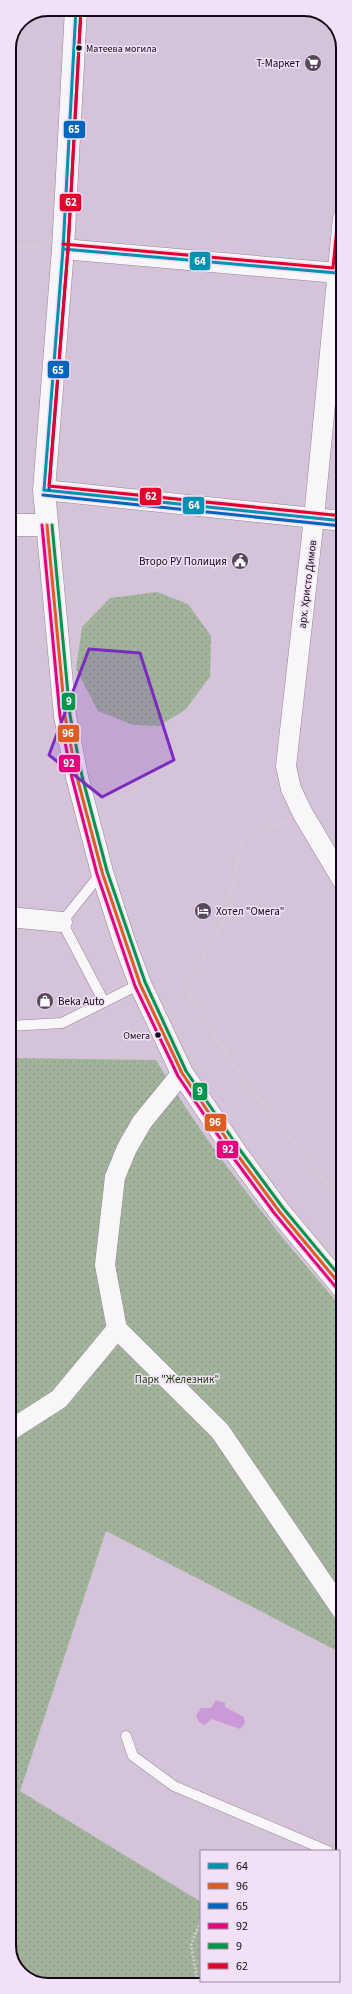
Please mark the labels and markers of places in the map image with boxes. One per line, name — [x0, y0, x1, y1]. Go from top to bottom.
place label: Матеева могила — [86, 42, 157, 56]
marker: Матеева могила — [74, 43, 84, 53]
supermarket icon: Т-Маркет — [303, 53, 323, 73]
place label: Т-Маркет — [256, 56, 300, 71]
public building icon: Второ РУ Полиция — [230, 551, 250, 571]
place label: Второ РУ Полиция — [139, 554, 227, 569]
hotel icon: Хотел "Омега" — [193, 901, 213, 921]
place label: Хотел "Омега" — [216, 904, 285, 919]
shop icon: Beka Auto — [35, 991, 55, 1011]
place label: Beka Auto — [58, 994, 104, 1009]
place label: Омега — [123, 1029, 150, 1043]
marker: Омега — [153, 1030, 163, 1040]

